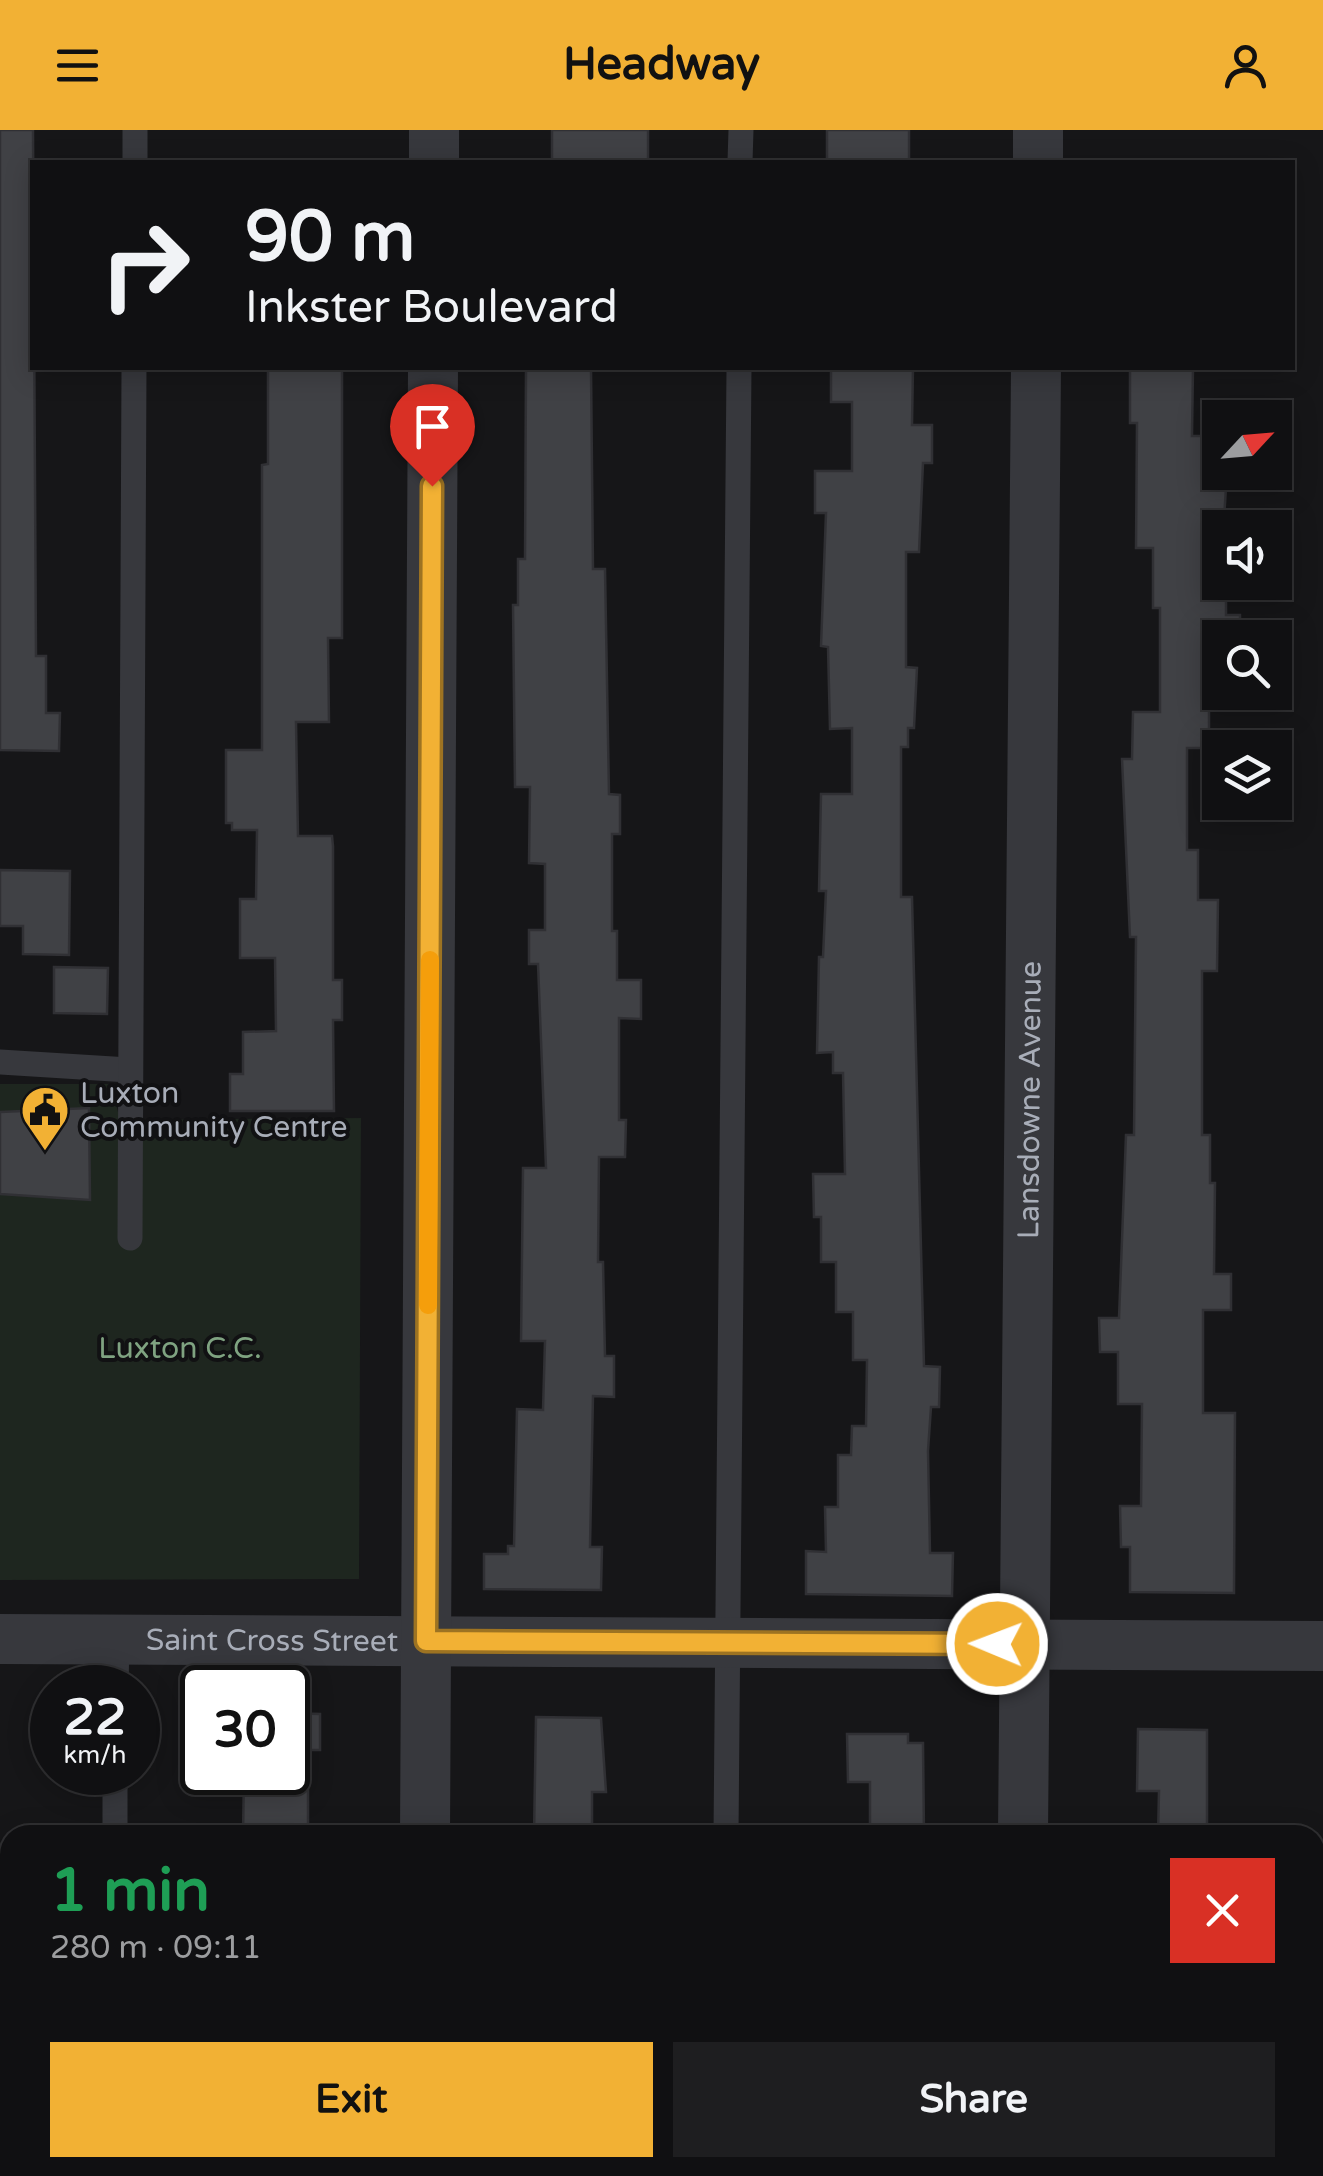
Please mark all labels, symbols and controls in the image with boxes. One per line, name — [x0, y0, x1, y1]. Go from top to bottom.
icon: menu — [50, 38, 105, 93]
text: Headway — [563, 38, 760, 92]
icon: person — [1218, 38, 1273, 93]
text: 90 m — [245, 196, 415, 280]
icon: right — [80, 200, 210, 330]
text: Inkster Boulevard — [245, 281, 618, 335]
pin — [390, 384, 475, 487]
icon: arrive — [405, 399, 460, 454]
north arrow — [1202, 400, 1292, 490]
map controls — [1202, 400, 1292, 820]
button: sound — [1202, 510, 1292, 600]
button: search — [1202, 620, 1292, 710]
button: layers — [1202, 730, 1292, 820]
street label: Lansdowne Avenue — [1010, 961, 1050, 1239]
place label: Luxton Community Centre — [80, 1075, 348, 1146]
public building icon: Luxton Community Centre — [19, 1084, 71, 1152]
park label: Luxton C.C. — [98, 1330, 262, 1367]
position arrow — [945, 1592, 1049, 1696]
street label: Saint Cross Street — [146, 1622, 398, 1660]
speed limit sign: 30 — [180, 1665, 310, 1795]
text: 22 — [64, 1688, 126, 1748]
text: km/h — [64, 1740, 126, 1770]
text: 1 min — [50, 1855, 210, 1927]
button: close — [1170, 1858, 1275, 1963]
text: 280 m · 09:11 — [50, 1929, 262, 1967]
button: Exit — [50, 2042, 653, 2157]
button: Share — [673, 2042, 1275, 2157]

